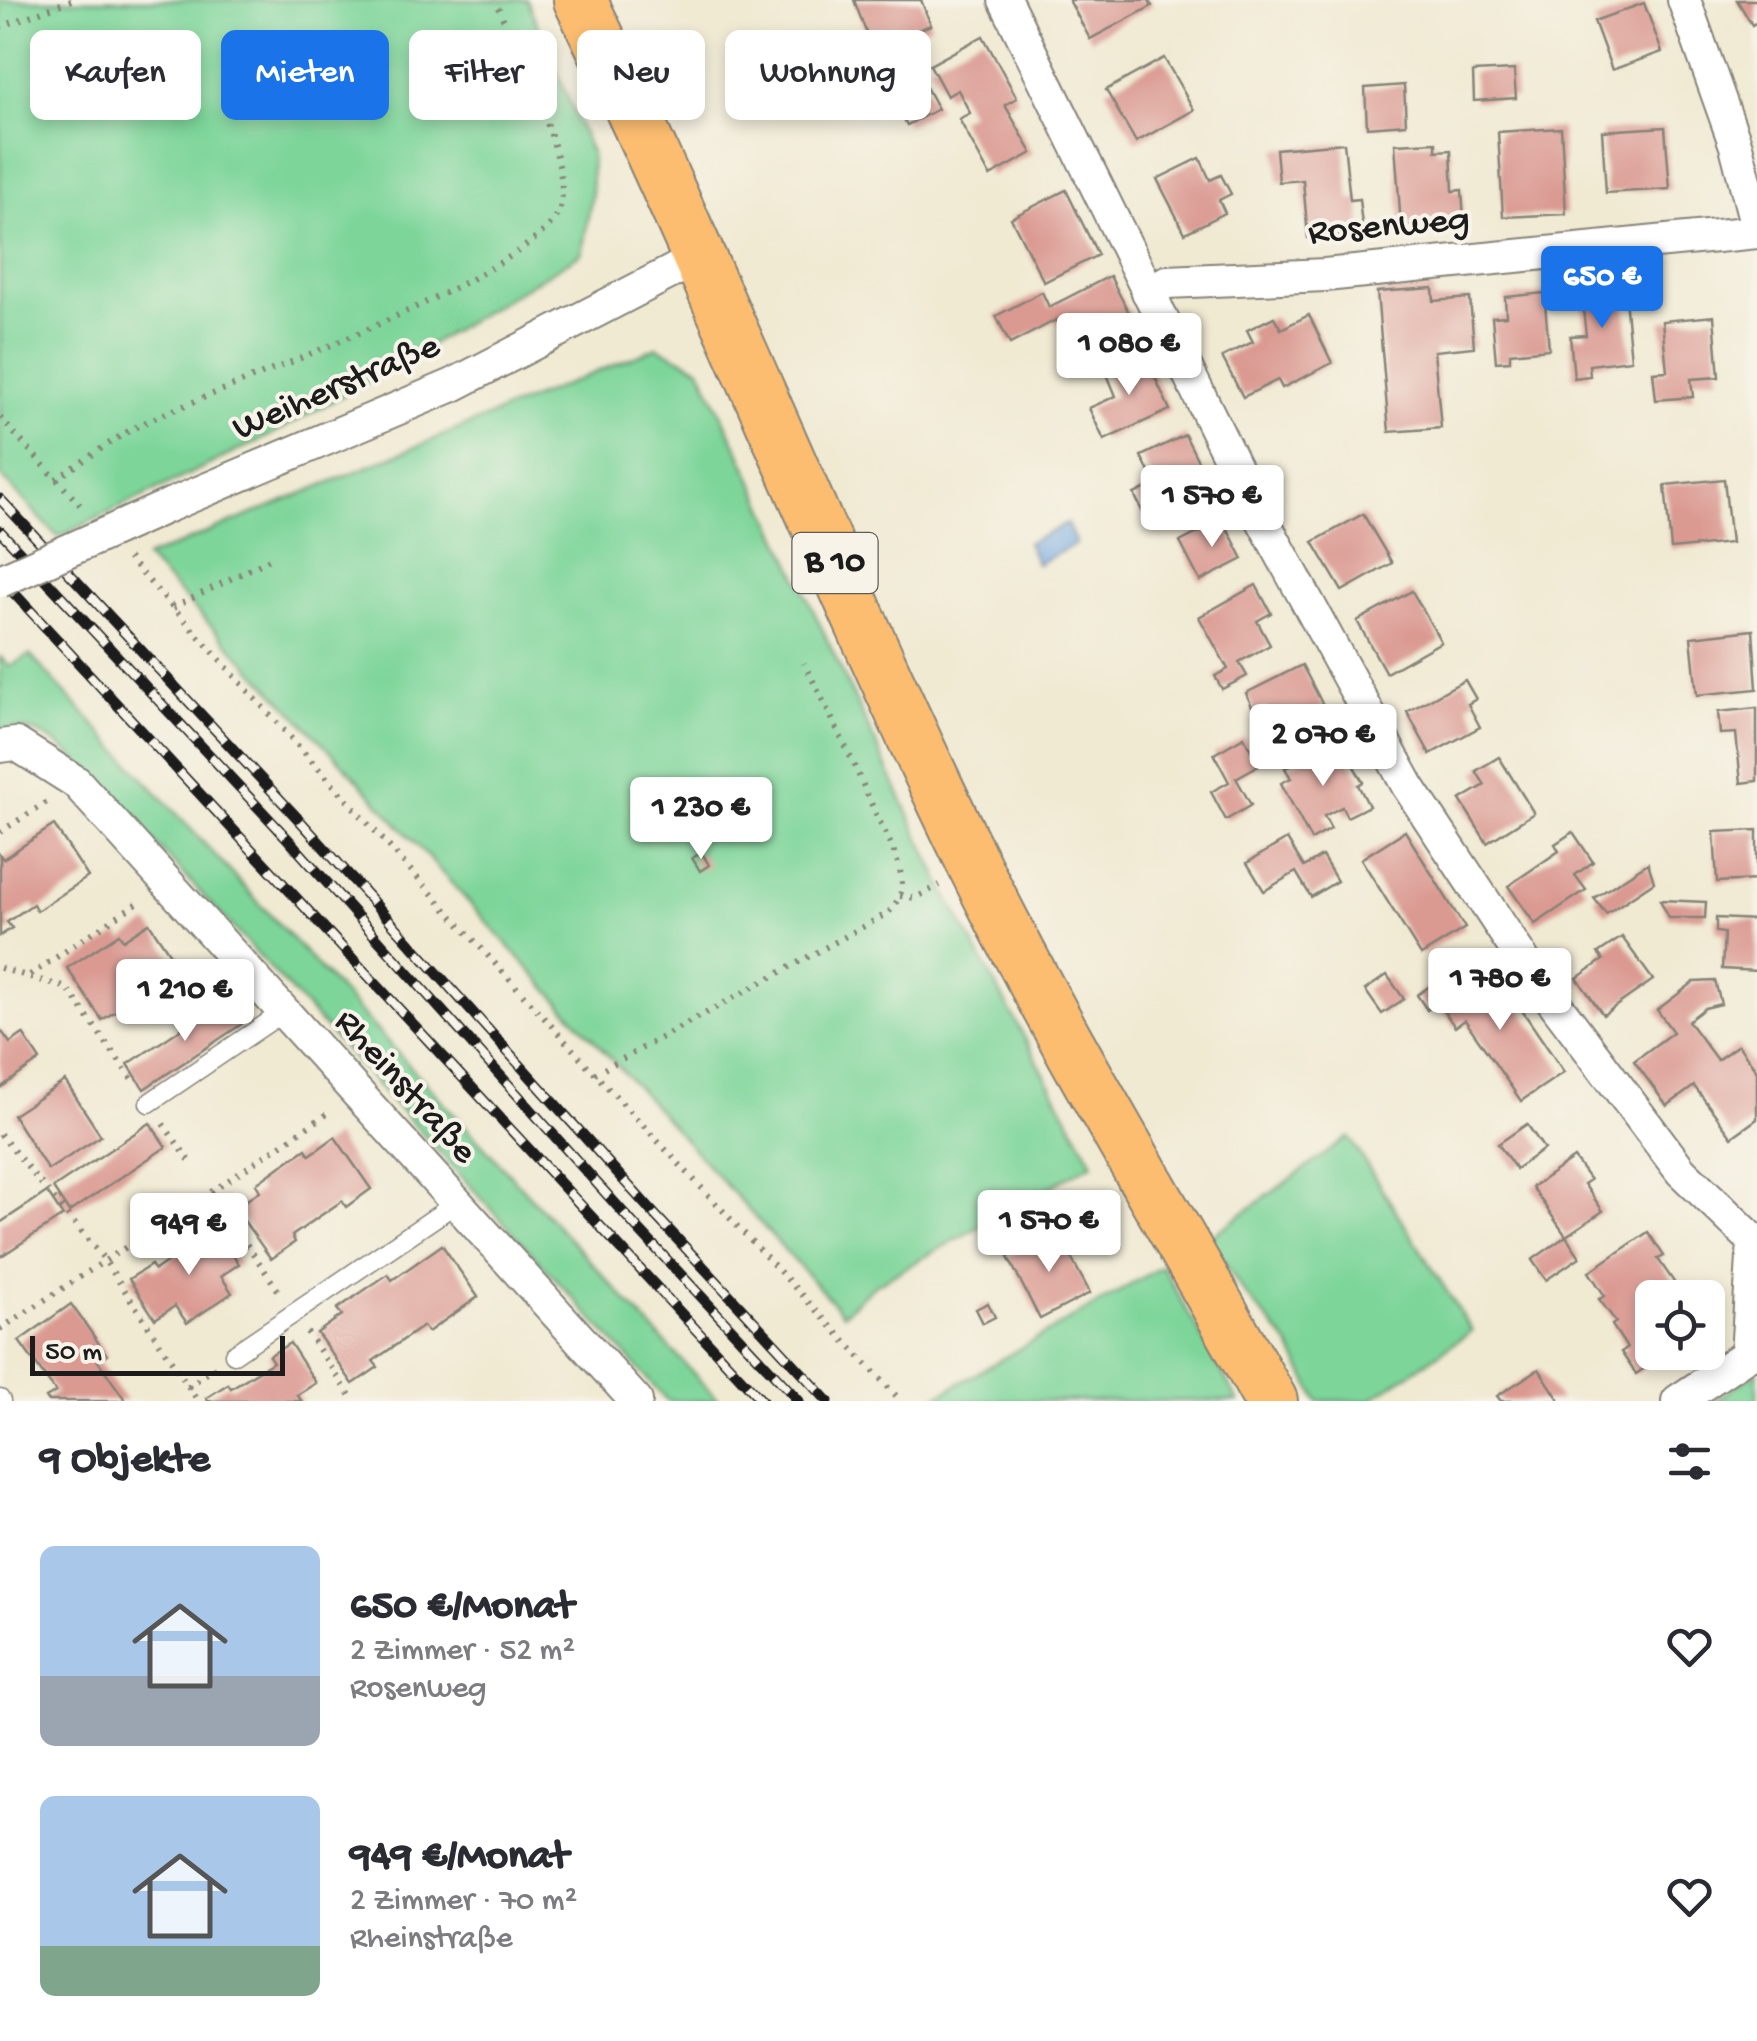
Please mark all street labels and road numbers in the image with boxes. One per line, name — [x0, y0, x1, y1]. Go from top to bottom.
street label: Rosenweg — [1306, 199, 1472, 257]
street label: Weiherstraße — [227, 326, 447, 452]
road number: B 10 — [792, 533, 878, 593]
street label: Rheinstraße — [323, 1002, 485, 1175]

